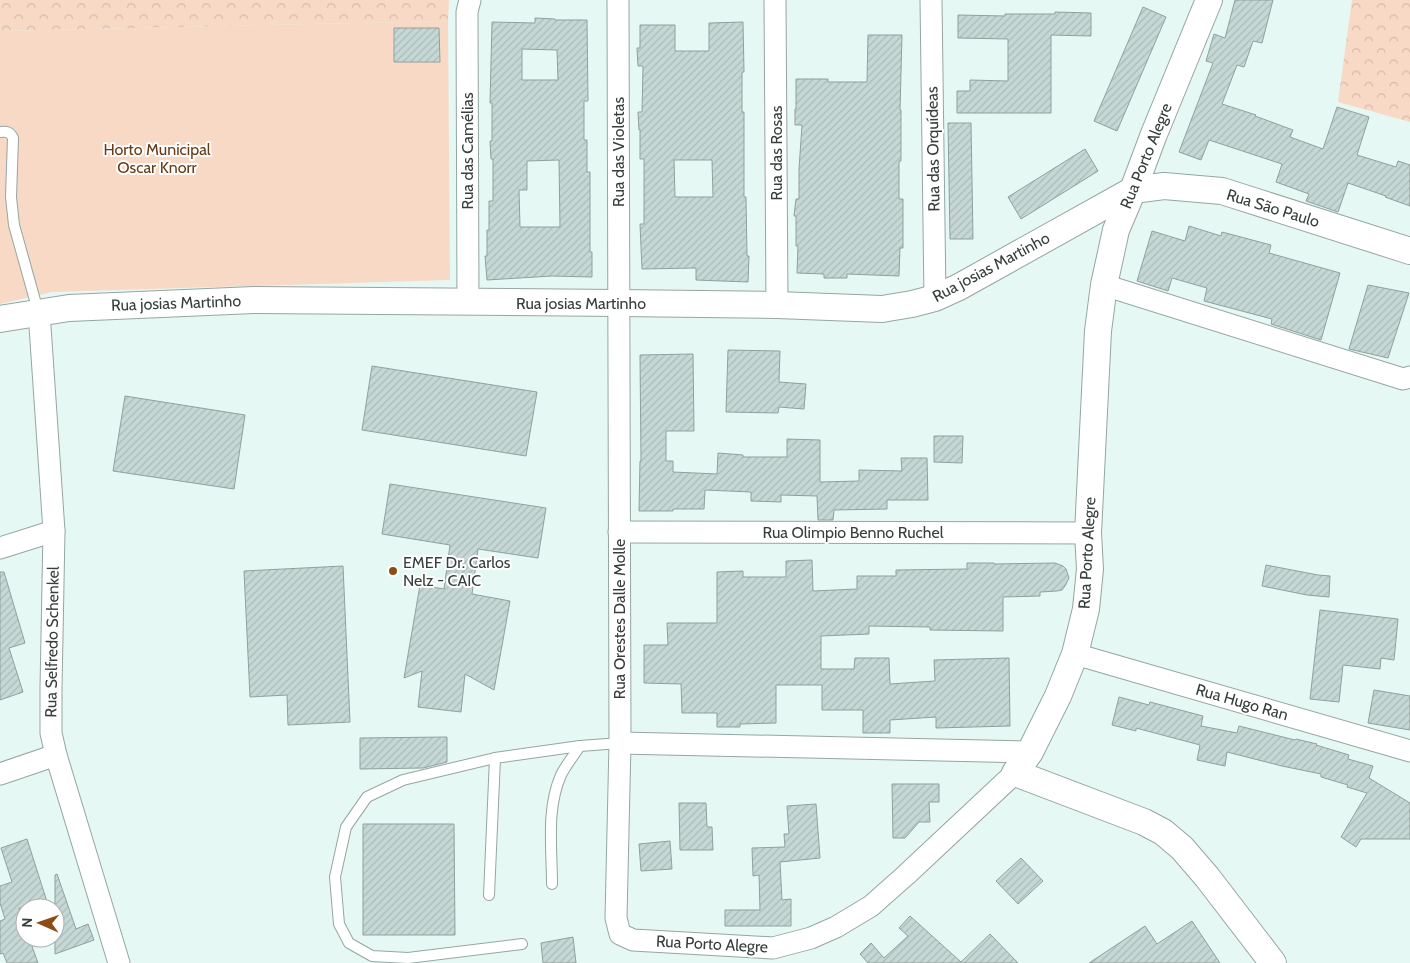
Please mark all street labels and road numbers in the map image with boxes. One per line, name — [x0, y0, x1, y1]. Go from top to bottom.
street label: Rua das Orquídeas — [922, 86, 944, 212]
street label: Rua das Camélias — [458, 92, 477, 210]
street label: Rua das Violetas — [609, 97, 628, 207]
street label: Rua Porto Alegre — [1116, 100, 1176, 212]
street label: Rua das Rosas — [767, 105, 786, 200]
street label: Rua São Paulo — [1224, 185, 1322, 231]
street label: Rua josias Martinho — [929, 228, 1053, 306]
street label: Rua josias Martinho — [111, 291, 242, 315]
street label: Rua josias Martinho — [516, 294, 646, 313]
street label: Rua Porto Alegre — [1075, 496, 1099, 610]
street label: Rua Olimpio Benno Ruchel — [762, 523, 944, 542]
street label: Rua Orestes Dalle Molle — [610, 539, 629, 699]
street label: Rua Selfredo Schenkel — [41, 566, 63, 718]
street label: Rua Hugo Ran — [1194, 680, 1290, 724]
street label: Rua Porto Alegre — [655, 932, 769, 956]

